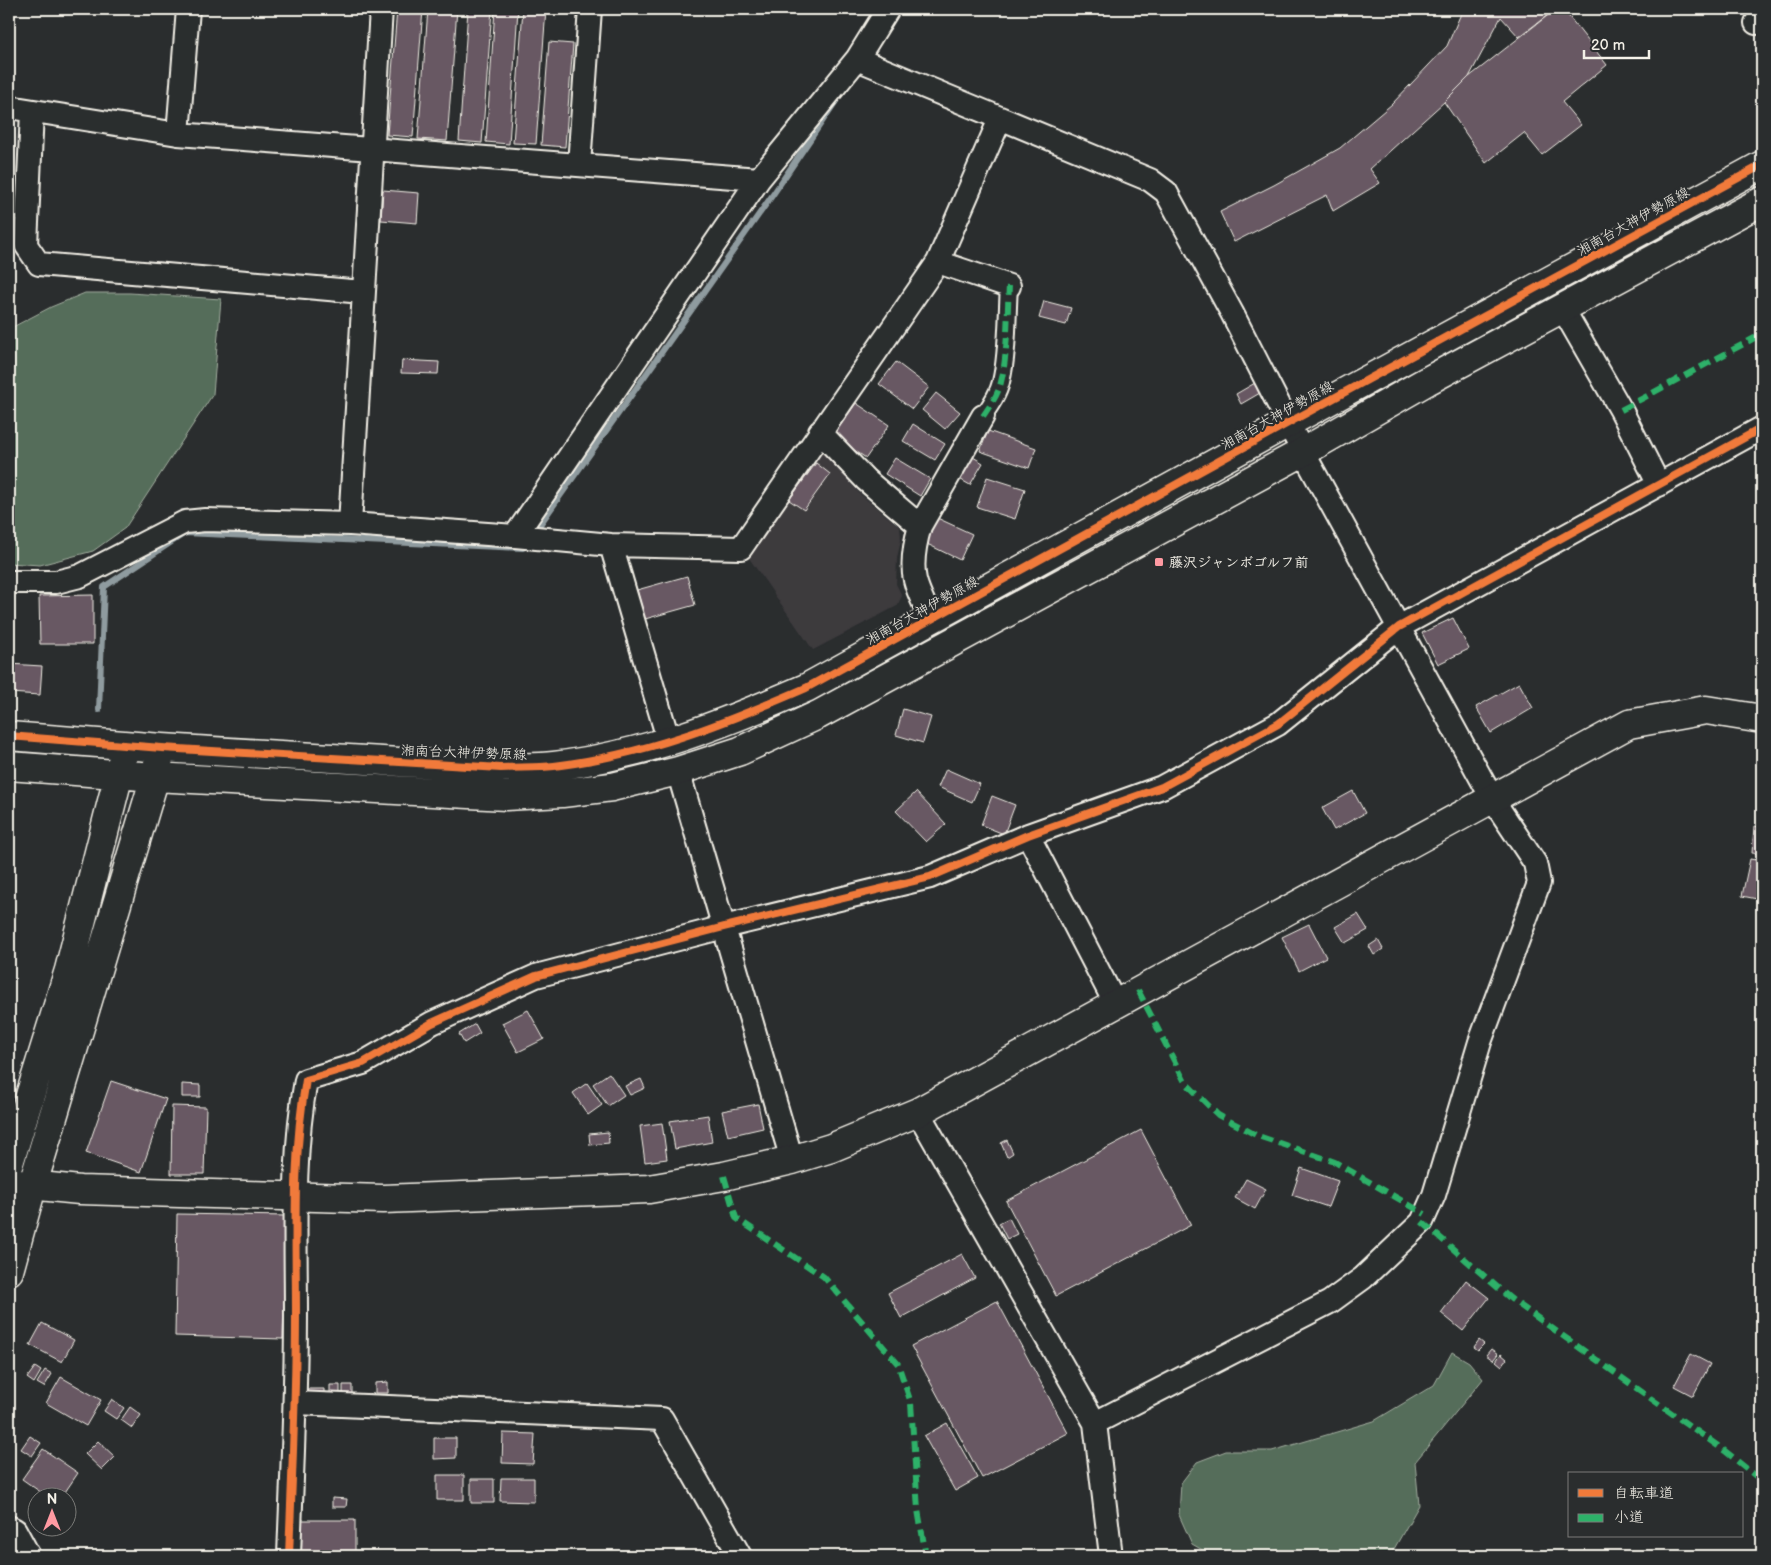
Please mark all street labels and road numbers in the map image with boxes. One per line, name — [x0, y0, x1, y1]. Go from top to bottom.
street label: 湘南台大神伊勢原線 — [1574, 183, 1692, 259]
street label: 湘南台大神伊勢原線 — [1218, 377, 1336, 453]
street label: 湘南台大神伊勢原線 — [863, 572, 981, 648]
street label: 湘南台大神伊勢原線 — [401, 742, 527, 763]

